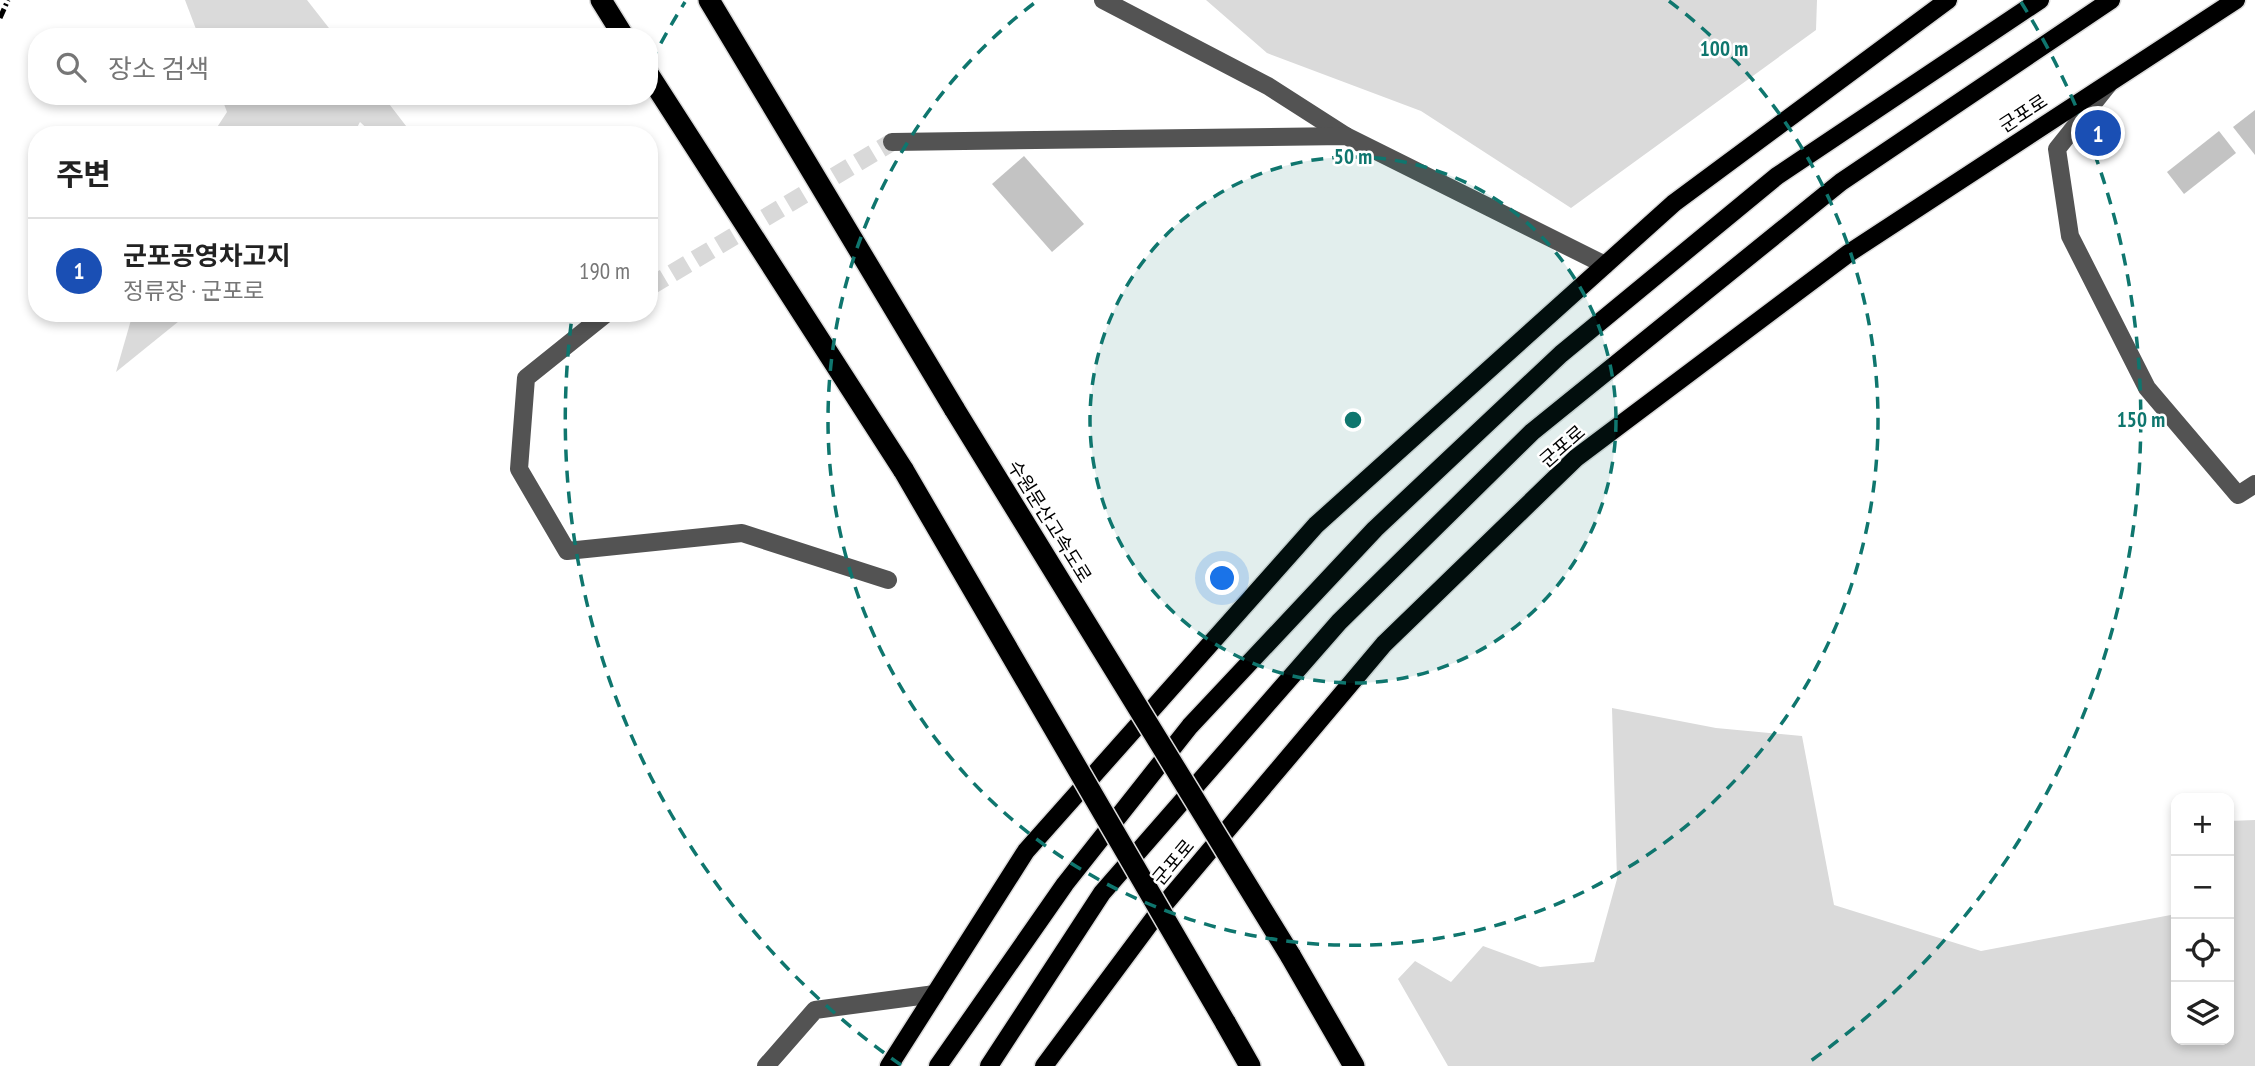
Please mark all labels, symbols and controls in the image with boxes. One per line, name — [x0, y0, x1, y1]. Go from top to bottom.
search box — [28, 28, 658, 105]
text: 100 m — [1700, 35, 1748, 62]
icon: search — [52, 48, 90, 86]
text: 장소 검색 — [108, 52, 209, 85]
street label: 군포로 — [1994, 89, 2052, 137]
pin: 1 — [2075, 107, 2121, 159]
text: 50 m — [1334, 143, 1372, 170]
text: 주변 — [56, 154, 111, 193]
text: 군포공영차고지 — [123, 239, 290, 272]
text: 1 — [74, 256, 85, 285]
text: 190 m — [579, 256, 630, 285]
text: 정류장 · 군포로 — [123, 276, 265, 305]
text: 150 m — [2117, 406, 2165, 433]
centre of rings — [1341, 408, 1365, 432]
street label: 군포로 — [1534, 420, 1590, 472]
street label: 수원문산고속도로 — [1003, 455, 1097, 587]
your location — [1205, 561, 1239, 595]
map controls — [2171, 793, 2234, 1045]
button: + — [2171, 793, 2234, 856]
street label: 군포로 — [1147, 834, 1199, 890]
button: − — [2171, 856, 2234, 919]
button: locate — [2171, 919, 2234, 982]
button: layers — [2171, 982, 2234, 1045]

